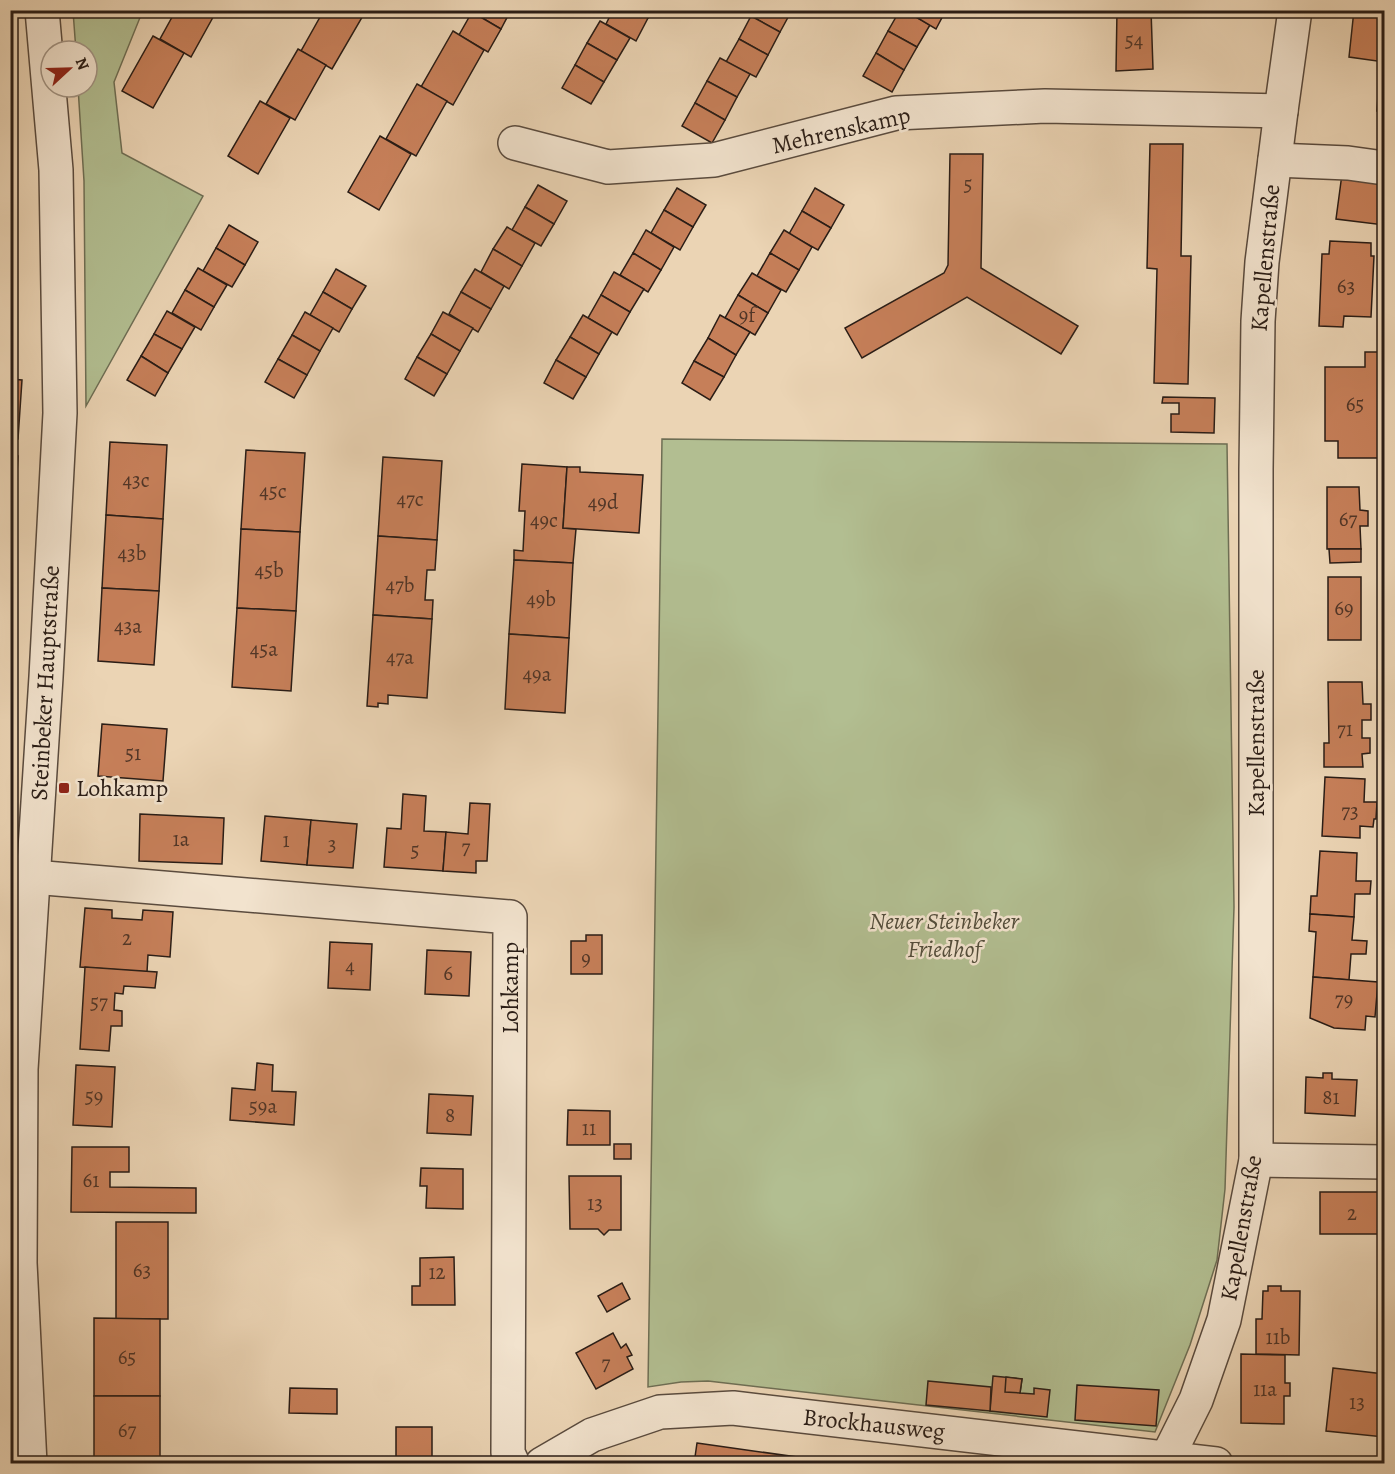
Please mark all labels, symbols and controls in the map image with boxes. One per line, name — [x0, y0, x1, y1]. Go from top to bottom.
house number: 54 — [1125, 26, 1143, 54]
north arrow — [39, 39, 99, 99]
text: N — [70, 54, 94, 74]
street label: Mehrenskamp — [769, 99, 913, 161]
house number: 5 — [963, 170, 973, 198]
street label: Kapellenstraße — [1243, 183, 1287, 333]
house number: 63 — [1337, 272, 1355, 300]
house number: 9f — [739, 301, 758, 329]
house number: 65 — [1346, 390, 1364, 418]
house number: 43c — [122, 466, 150, 494]
house number: 45c — [259, 477, 287, 505]
house number: 47c — [396, 485, 424, 513]
house number: 49d — [588, 488, 619, 516]
house number: 67 — [1339, 505, 1357, 533]
house number: 49c — [530, 506, 558, 534]
house number: 43b — [118, 539, 146, 567]
house number: 45b — [254, 556, 284, 584]
street label: Steinbeker Hauptstraße — [23, 565, 67, 801]
house number: 47b — [385, 571, 415, 599]
house number: 49b — [526, 585, 556, 613]
house number: 69 — [1334, 594, 1354, 622]
house number: 43a — [114, 612, 142, 640]
house number: 45a — [250, 635, 278, 663]
house number: 47a — [386, 643, 414, 671]
house number: 49a — [523, 660, 552, 688]
street label: Kapellenstraße — [1240, 669, 1272, 817]
house number: 71 — [1337, 715, 1353, 743]
house number: 51 — [125, 739, 141, 767]
place label: Lohkamp — [76, 772, 168, 804]
marker: Lohkamp — [57, 781, 71, 795]
house number: 73 — [1341, 797, 1359, 825]
house number: 1a — [173, 825, 190, 853]
house number: 1 — [282, 826, 290, 854]
house number: 3 — [328, 830, 336, 858]
house number: 7 — [462, 833, 471, 861]
house number: 5 — [410, 836, 420, 864]
park label: Neuer Steinbeker Friedhof — [869, 905, 1019, 965]
house number: 2 — [122, 924, 132, 952]
street label: Lohkamp — [494, 942, 526, 1034]
house number: 9 — [581, 944, 591, 972]
house number: 4 — [345, 952, 355, 980]
house number: 6 — [443, 959, 453, 987]
house number: 79 — [1335, 985, 1353, 1013]
house number: 57 — [90, 988, 108, 1016]
house number: 59 — [85, 1082, 103, 1110]
house number: 81 — [1322, 1083, 1340, 1111]
house number: 59a — [249, 1092, 277, 1120]
house number: 8 — [445, 1101, 455, 1129]
house number: 11 — [582, 1114, 596, 1142]
street label: Kapellenstraße — [1212, 1152, 1270, 1304]
house number: 61 — [83, 1166, 99, 1194]
house number: 13 — [587, 1189, 603, 1217]
house number: 2 — [1347, 1199, 1357, 1227]
house number: 63 — [133, 1256, 151, 1284]
house number: 12 — [428, 1258, 446, 1286]
house number: 11b — [1265, 1323, 1291, 1351]
house number: 65 — [118, 1343, 136, 1371]
house number: 7 — [602, 1349, 611, 1377]
house number: 11a — [1253, 1375, 1277, 1403]
house number: 13 — [1349, 1388, 1365, 1416]
street label: Brockhausweg — [801, 1401, 947, 1447]
house number: 67 — [118, 1416, 136, 1444]

